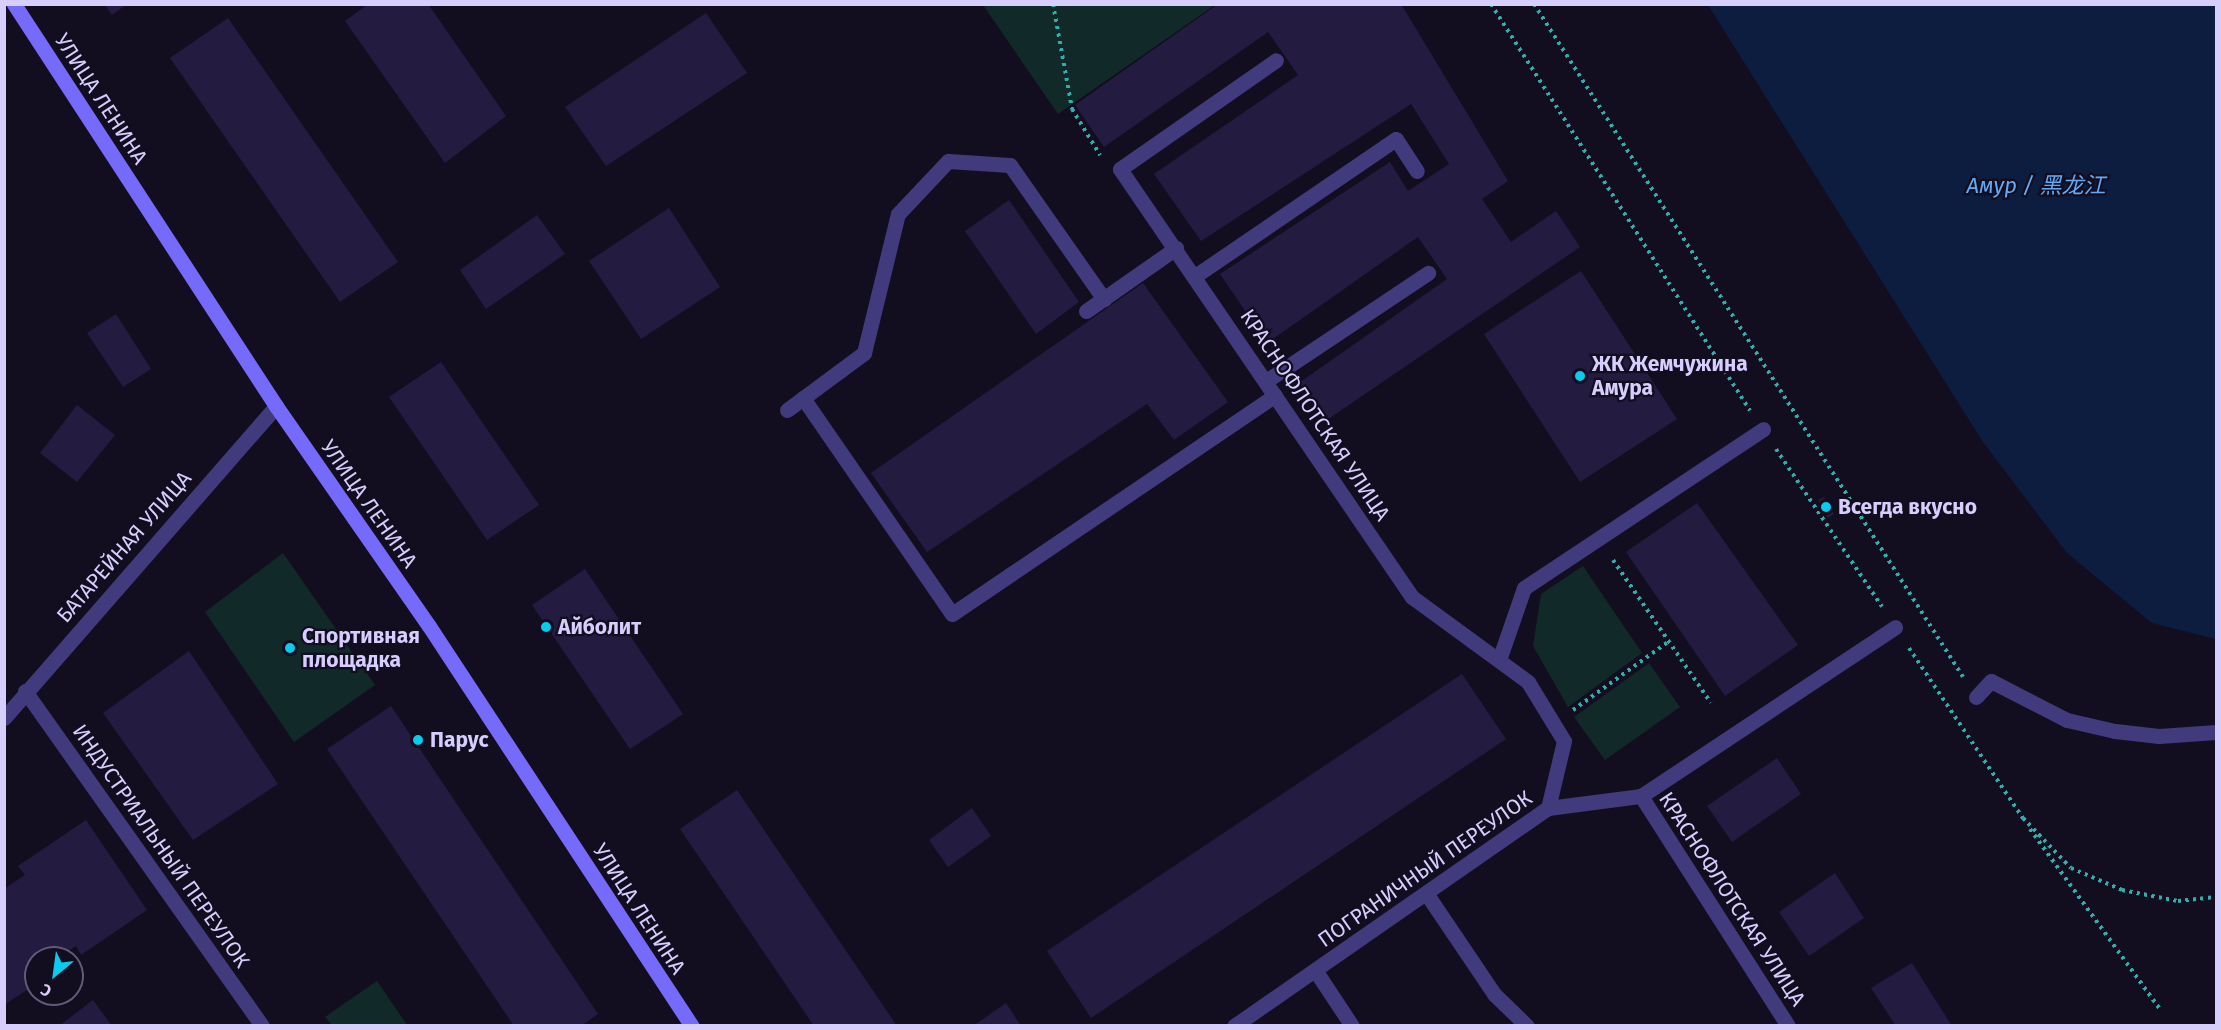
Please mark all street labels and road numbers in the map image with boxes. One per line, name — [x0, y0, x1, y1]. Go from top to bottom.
street label: УЛИЦА ЛЕНИНА — [49, 29, 153, 169]
street label: КРАСНОФЛОТСКАЯ УЛИЦА — [1235, 304, 1395, 526]
street label: УЛИЦА ЛЕНИНА — [315, 435, 423, 573]
street label: БАТАРЕЙНАЯ УЛИЦА — [51, 466, 197, 628]
street label: ИНДУСТРИАЛЬНЫЙ ПЕРЕУЛОК — [67, 719, 255, 973]
street label: ПОГРАНИЧНЫЙ ПЕРЕУЛОК — [1313, 785, 1537, 953]
street label: КРАСНОФЛОТСКАЯ УЛИЦА — [1653, 787, 1811, 1011]
street label: УЛИЦА ЛЕНИНА — [587, 839, 691, 979]

